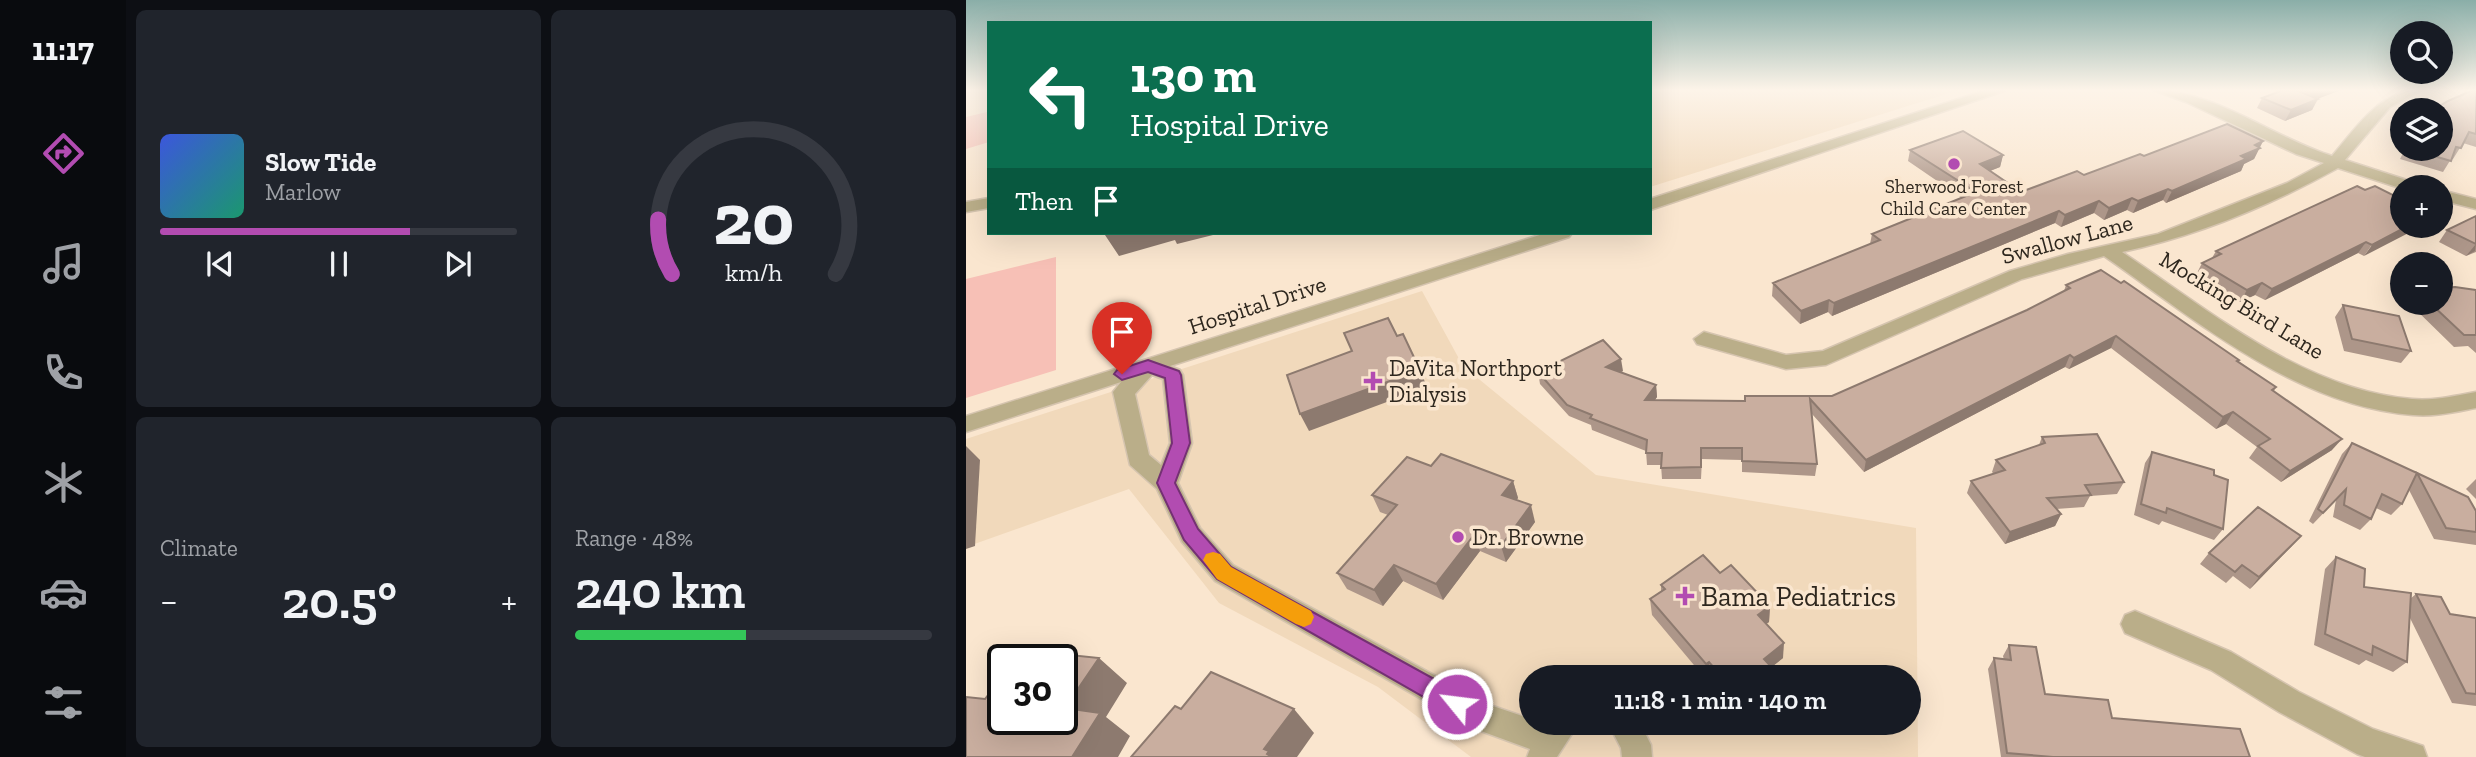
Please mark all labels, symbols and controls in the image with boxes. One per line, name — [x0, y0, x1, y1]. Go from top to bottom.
map controls — [2390, 21, 2453, 315]
button: search — [2390, 21, 2453, 84]
text: 11:17 — [32, 30, 94, 68]
text: 130 m — [1130, 46, 1256, 105]
icon: left — [1015, 49, 1106, 140]
button: layers — [2390, 98, 2453, 161]
text: Hospital Drive — [1130, 106, 1329, 144]
icon: directions — [39, 129, 88, 178]
text: Slow Tide — [265, 146, 376, 178]
marker: Sherwood Forest Child Care Center — [1946, 156, 1962, 172]
place label: Sherwood Forest Child Care Center — [1881, 175, 2027, 220]
button: + — [2390, 175, 2453, 238]
text: 20 — [713, 176, 794, 264]
text: Marlow — [265, 178, 341, 206]
icon: arrive — [1087, 182, 1125, 220]
text: Then — [1015, 185, 1073, 217]
street label: Swallow Lane — [1998, 208, 2136, 270]
icon: music — [39, 239, 88, 288]
icon: previous — [201, 245, 239, 283]
icon: pause — [320, 245, 358, 283]
icon: next — [439, 245, 477, 283]
street label: Mocking Bird Lane — [2155, 245, 2329, 365]
button: − — [2390, 252, 2453, 315]
text: km/h — [725, 257, 782, 287]
street label: Hospital Drive — [1185, 270, 1329, 340]
pin — [1092, 302, 1152, 374]
icon: arrive — [1103, 313, 1141, 351]
icon: phone — [39, 348, 88, 397]
place label: DaVita Northport Dialysis — [1389, 354, 1562, 408]
marker: DaVita Northport Dialysis — [1363, 371, 1383, 391]
icon: climate — [39, 458, 88, 507]
place label: Dr. Browne — [1472, 523, 1584, 551]
text: Range · 48% — [575, 524, 693, 552]
marker: Dr. Browne — [1450, 529, 1466, 545]
text: Climate — [160, 534, 238, 562]
text: 240 km — [575, 559, 745, 621]
icon: car — [39, 568, 88, 617]
text: 20.5° — [282, 569, 397, 631]
text: − — [160, 578, 178, 624]
text: + — [501, 578, 517, 624]
place label: Bama Pediatrics — [1701, 580, 1896, 613]
marker: Bama Pediatrics — [1675, 586, 1695, 606]
speed limit sign: 30 — [987, 644, 1078, 735]
position arrow — [1420, 667, 1494, 741]
icon: filters — [39, 678, 88, 727]
text: 11:18 · 1 min · 140 m — [1614, 684, 1826, 716]

